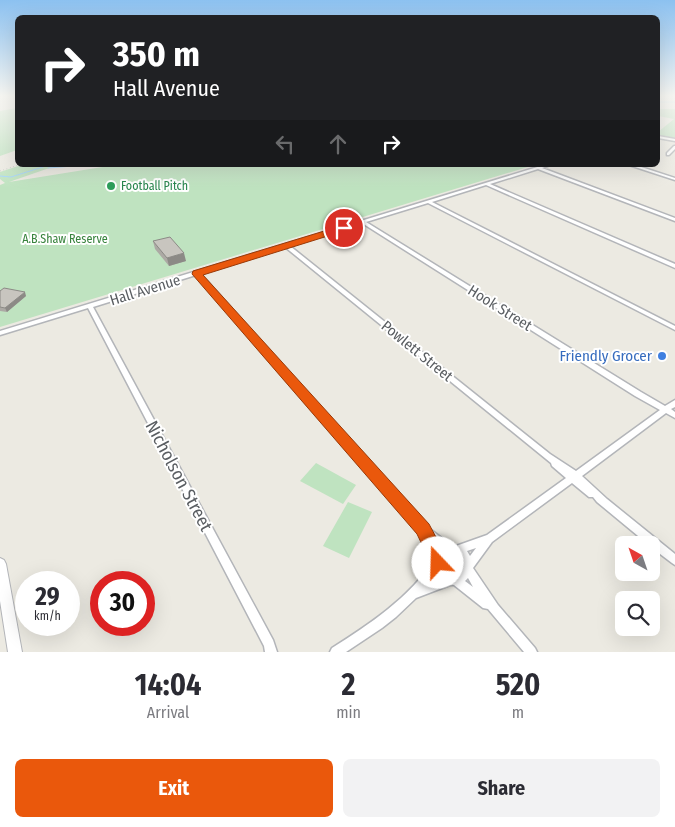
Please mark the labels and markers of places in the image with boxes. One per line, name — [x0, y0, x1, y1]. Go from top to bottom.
place label: Football Pitch — [121, 179, 188, 193]
marker: Football Pitch — [105, 180, 117, 192]
pin — [323, 207, 365, 249]
place label: Friendly Grocer — [559, 347, 653, 365]
marker: Friendly Grocer — [656, 350, 668, 362]

